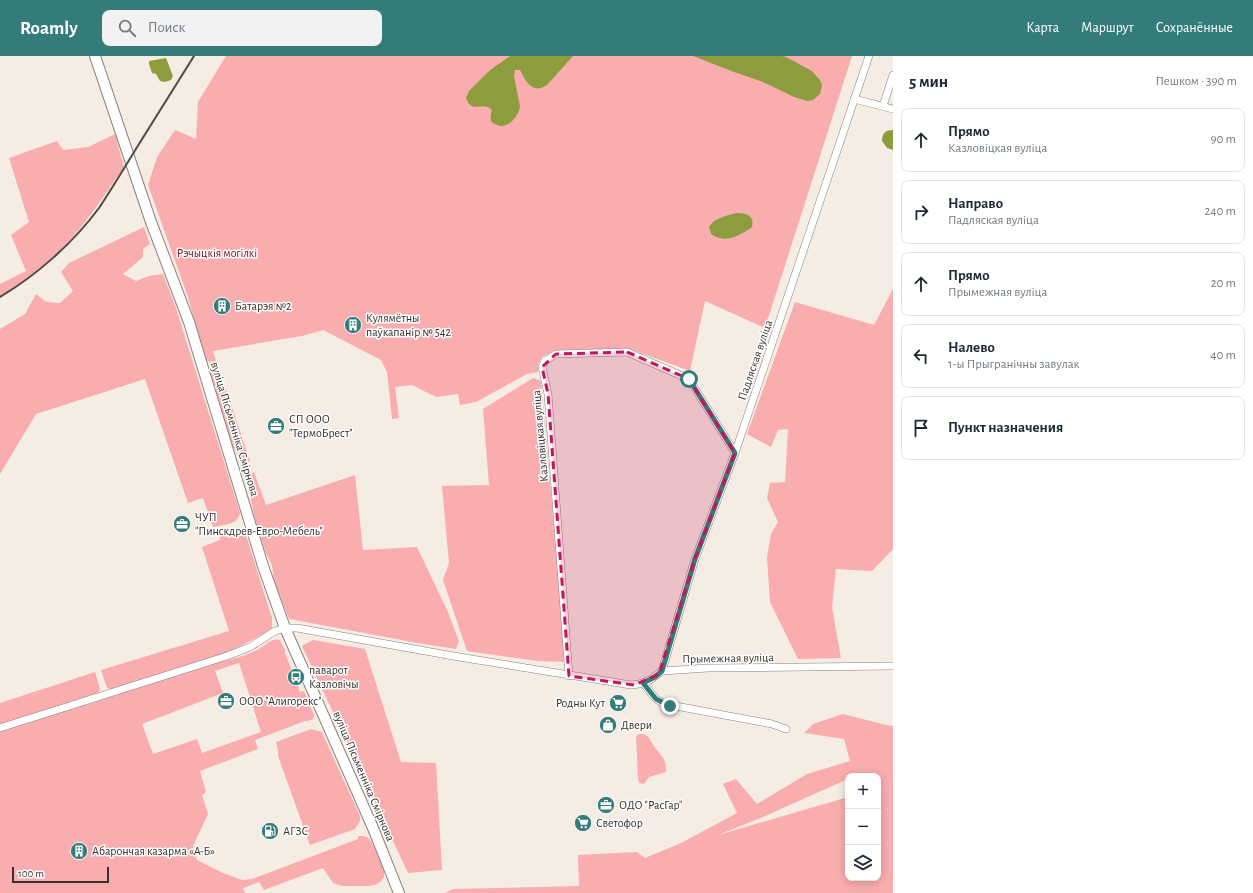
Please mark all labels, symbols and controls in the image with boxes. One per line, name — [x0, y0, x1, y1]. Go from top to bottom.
search box — [102, 10, 382, 46]
icon: search — [116, 17, 138, 39]
text: Roamly — [20, 19, 78, 38]
text: Поиск — [148, 20, 185, 35]
text: Карта — [1026, 21, 1059, 35]
text: Маршрут — [1081, 21, 1134, 35]
text: Сохранённые — [1156, 21, 1233, 35]
text: 5 мин — [909, 73, 948, 90]
text: Пешком · 390 m — [1156, 75, 1237, 88]
text: Прямо — [948, 124, 990, 139]
icon: ahead — [910, 129, 932, 151]
text: 90 m — [1210, 133, 1236, 146]
text: Казловіцкая вуліца — [948, 142, 1048, 155]
text: Направо — [948, 196, 1003, 211]
icon: right — [910, 201, 932, 223]
text: 240 m — [1204, 205, 1236, 218]
text: Падляская вуліца — [948, 214, 1039, 227]
park label: Рэчыцкія могілкі — [177, 247, 257, 259]
text: Прямо — [948, 268, 990, 283]
icon: ahead — [910, 273, 932, 295]
text: 20 m — [1211, 277, 1236, 290]
text: Прымежная вуліца — [948, 286, 1048, 299]
building icon: Батарэя №2 — [212, 296, 232, 316]
place label: Батарэя №2 — [235, 300, 292, 312]
place label: Кулямётны паўкапанір № 542 — [366, 312, 452, 339]
building icon: Кулямётны паўкапанір № 542 — [343, 315, 363, 335]
street label: Падляская вуліца — [736, 318, 775, 402]
text: Налево — [948, 340, 995, 355]
icon: left — [910, 345, 932, 367]
text: 40 m — [1210, 349, 1236, 362]
text: 1-ы Прыгранічны завулак — [948, 358, 1080, 371]
street label: вуліца Пісьменніка Смірнова — [208, 360, 261, 498]
route start — [680, 370, 698, 388]
street label: Казловіцкая вуліца — [530, 389, 551, 482]
place label: СП ООО "ТермоБрест" — [289, 413, 353, 439]
office icon: СП ООО "ТермоБрест" — [266, 416, 286, 436]
icon: arrive — [910, 417, 932, 439]
text: Пункт назначения — [948, 420, 1063, 435]
place label: ЧУП "Пинскдрев-Евро-Мебель" — [195, 511, 323, 537]
office icon: ЧУП "Пинскдрев-Евро-Мебель" — [172, 514, 192, 534]
street label: Прымежная вуліца — [682, 651, 775, 666]
place label: паварот Казловічы — [309, 664, 359, 690]
bus stop icon: паварот Казловічы — [286, 667, 306, 687]
office icon: ООО "Алигорекс" — [216, 691, 236, 711]
supermarket icon: Родны Кут — [608, 693, 628, 713]
place label: ООО "Алигорекс" — [239, 695, 322, 707]
place label: Родны Кут — [556, 697, 606, 710]
route end — [661, 697, 679, 715]
street label: вуліца Пісьменніка Смірнова — [330, 709, 397, 844]
shop icon: Двери — [598, 715, 618, 735]
place label: Двери — [621, 719, 652, 731]
map controls — [845, 773, 881, 881]
button: + — [845, 773, 881, 809]
office icon: ОДО "РасГар" — [596, 795, 616, 815]
place label: ОДО "РасГар" — [619, 799, 682, 811]
button: − — [845, 809, 881, 845]
supermarket icon: Светофор — [573, 813, 593, 833]
place label: Светофор — [596, 817, 643, 829]
fuel station icon: АГЗС — [260, 821, 280, 841]
place label: АГЗС — [283, 825, 309, 837]
building icon: Абарончая казарма «А-Б» — [69, 841, 89, 861]
place label: Абарончая казарма «А-Б» — [92, 845, 215, 857]
button: layers — [845, 845, 881, 881]
scale bar — [12, 865, 109, 884]
text: 100 m — [18, 868, 44, 879]

